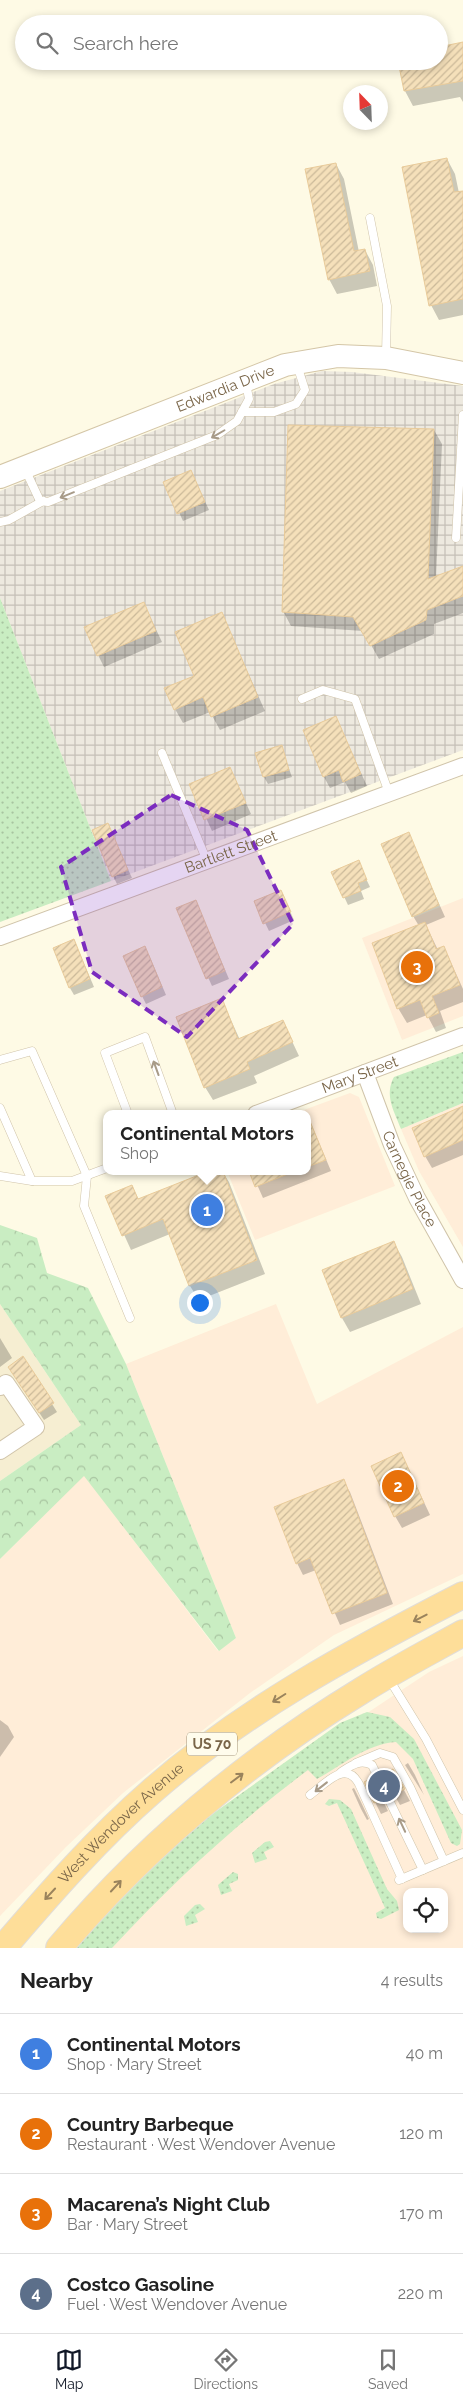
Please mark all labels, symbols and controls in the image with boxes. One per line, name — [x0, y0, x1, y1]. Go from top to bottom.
search box — [15, 15, 448, 70]
icon: search — [33, 29, 61, 57]
text: Search here — [73, 32, 179, 54]
north arrow — [343, 85, 388, 130]
street label: Edwardia Drive — [174, 361, 277, 416]
one-way arrow — [211, 429, 225, 439]
one-way arrow — [60, 491, 75, 500]
street label: Bartlett Street — [182, 827, 279, 877]
pin: 3 — [401, 948, 433, 986]
street label: Mary Street — [319, 1052, 400, 1097]
one-way arrow — [151, 1061, 160, 1076]
popup — [103, 1110, 311, 1175]
text: Continental Motors — [120, 1122, 294, 1144]
street label: Carnegie Place — [378, 1128, 441, 1231]
text: Shop — [120, 1144, 159, 1163]
pin: 1 — [191, 1191, 223, 1229]
your location — [187, 1290, 213, 1316]
pin: 2 — [382, 1467, 414, 1505]
one-way arrow — [412, 1613, 427, 1623]
one-way arrow — [272, 1693, 286, 1703]
road number: US 70 — [187, 1732, 237, 1756]
street label: West Wendover Avenue — [55, 1759, 188, 1887]
pin: 4 — [368, 1767, 400, 1805]
one-way arrow — [230, 1773, 244, 1783]
one-way arrow — [314, 1782, 328, 1792]
one-way arrow — [397, 1818, 407, 1833]
one-way arrow — [110, 1880, 122, 1892]
one-way arrow — [44, 1887, 55, 1900]
map controls — [403, 1888, 448, 1933]
button: locate — [403, 1888, 448, 1933]
text: Nearby — [20, 1968, 93, 1993]
text: 4 results — [381, 1971, 443, 1990]
text: Continental Motors — [67, 2033, 241, 2055]
text: 1 — [32, 2044, 40, 2063]
text: 40 m — [406, 2044, 443, 2063]
text: Shop · Mary Street — [67, 2055, 202, 2074]
text: Country Barbeque — [67, 2113, 234, 2135]
text: 2 — [31, 2124, 41, 2143]
text: 120 m — [399, 2124, 443, 2143]
text: Restaurant · West Wendover Avenue — [67, 2135, 335, 2154]
text: Macarena’s Night Club — [67, 2193, 270, 2215]
text: 3 — [32, 2204, 40, 2223]
text: 170 m — [399, 2204, 443, 2223]
text: Bar · Mary Street — [67, 2215, 188, 2234]
text: Costco Gasoline — [67, 2273, 214, 2295]
text: 4 — [31, 2284, 41, 2303]
text: 220 m — [398, 2284, 443, 2303]
text: Fuel · West Wendover Avenue — [67, 2295, 287, 2314]
tab: Map — [55, 2346, 83, 2392]
tab: Directions — [193, 2346, 258, 2392]
tab: Saved — [368, 2346, 408, 2392]

